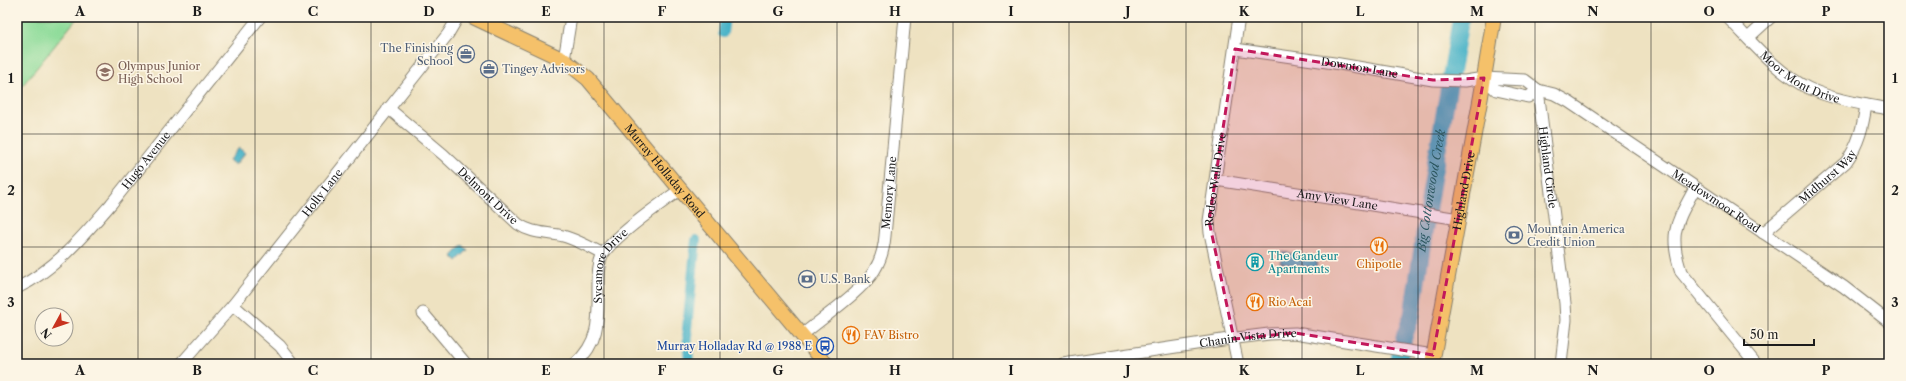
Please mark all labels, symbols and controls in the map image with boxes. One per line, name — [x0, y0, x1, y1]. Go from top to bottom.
text: A — [74, 3, 86, 19]
text: B — [192, 3, 202, 19]
text: C — [308, 3, 318, 19]
text: D — [423, 3, 435, 19]
text: E — [541, 3, 551, 19]
text: F — [658, 3, 667, 19]
text: G — [772, 3, 784, 19]
text: H — [889, 3, 901, 19]
text: I — [1008, 3, 1014, 19]
text: J — [1123, 3, 1131, 19]
text: K — [1239, 3, 1250, 19]
text: L — [1356, 3, 1365, 19]
text: M — [1470, 3, 1484, 19]
text: N — [1587, 3, 1599, 19]
text: O — [1703, 3, 1715, 19]
text: P — [1822, 3, 1831, 19]
place label: The Finishing School — [380, 41, 454, 68]
office icon: The Finishing School — [456, 44, 476, 64]
street label: Moor Mont Drive — [1757, 48, 1841, 106]
street label: Downton Lane — [1320, 54, 1399, 81]
place label: Olympus Junior High School — [118, 59, 200, 86]
office icon: Tingey Advisors — [479, 59, 499, 79]
school or university icon: Olympus Junior High School — [95, 62, 115, 82]
place label: Tingey Advisors — [502, 62, 585, 76]
text: 1 — [8, 70, 14, 86]
text: 1 — [1892, 70, 1898, 86]
street label: Murray Holladay Road — [622, 121, 708, 221]
street label: Highland Circle — [1536, 125, 1560, 209]
water label: Big Cottonwood Creek — [1413, 127, 1448, 254]
street label: Hugo Avenue — [119, 128, 173, 192]
street label: Rodeo Walk Drive — [1202, 132, 1229, 227]
street label: Midhurst Way — [1796, 146, 1860, 206]
street label: Highland Drive — [1450, 150, 1478, 231]
street label: Memory Lane — [879, 156, 899, 230]
street label: Delmont Drive — [455, 164, 521, 227]
street label: Holly Lane — [299, 166, 345, 219]
street label: Meadowmoor Road — [1669, 166, 1763, 236]
text: 2 — [7, 182, 15, 198]
text: 2 — [1891, 182, 1899, 198]
street label: Amy View Lane — [1295, 186, 1379, 213]
place label: Mountain America Credit Union — [1527, 222, 1625, 249]
street label: Sycamore Drive — [591, 225, 631, 304]
bank icon: Mountain America Credit Union — [1504, 225, 1524, 245]
restaurant icon: Chipotle — [1369, 236, 1389, 256]
place label: The Gandeur Apartments — [1267, 249, 1338, 276]
building icon: The Gandeur Apartments — [1245, 252, 1265, 272]
place label: Chipotle — [1356, 257, 1402, 271]
bank icon: U.S. Bank — [797, 269, 817, 289]
place label: U.S. Bank — [820, 272, 871, 286]
restaurant icon: Rio Acai — [1245, 292, 1265, 312]
text: 3 — [7, 294, 15, 310]
text: 3 — [1891, 294, 1899, 310]
place label: Rio Acai — [1268, 295, 1312, 309]
north arrow — [34, 307, 74, 347]
scale bar — [1744, 321, 1814, 347]
text: N — [38, 325, 55, 342]
restaurant icon: FAV Bistro — [841, 325, 861, 345]
street label: Chanin Vista Drive — [1198, 326, 1297, 350]
text: 50 m — [1750, 327, 1779, 342]
place label: FAV Bistro — [864, 328, 919, 342]
bus stop icon: Murray Holladay Rd @ 1988 E — [815, 336, 835, 356]
place label: Murray Holladay Rd @ 1988 E — [657, 339, 812, 353]
text: A — [74, 362, 86, 378]
text: B — [192, 362, 202, 378]
text: C — [308, 362, 318, 378]
text: D — [423, 362, 435, 378]
text: E — [541, 362, 551, 378]
text: F — [658, 362, 667, 378]
text: G — [772, 362, 784, 378]
text: H — [889, 362, 901, 378]
text: I — [1008, 362, 1014, 378]
text: J — [1123, 362, 1131, 378]
text: K — [1239, 362, 1250, 378]
text: L — [1356, 362, 1365, 378]
text: M — [1470, 362, 1484, 378]
text: N — [1587, 362, 1599, 378]
text: O — [1703, 362, 1715, 378]
text: P — [1822, 362, 1831, 378]

